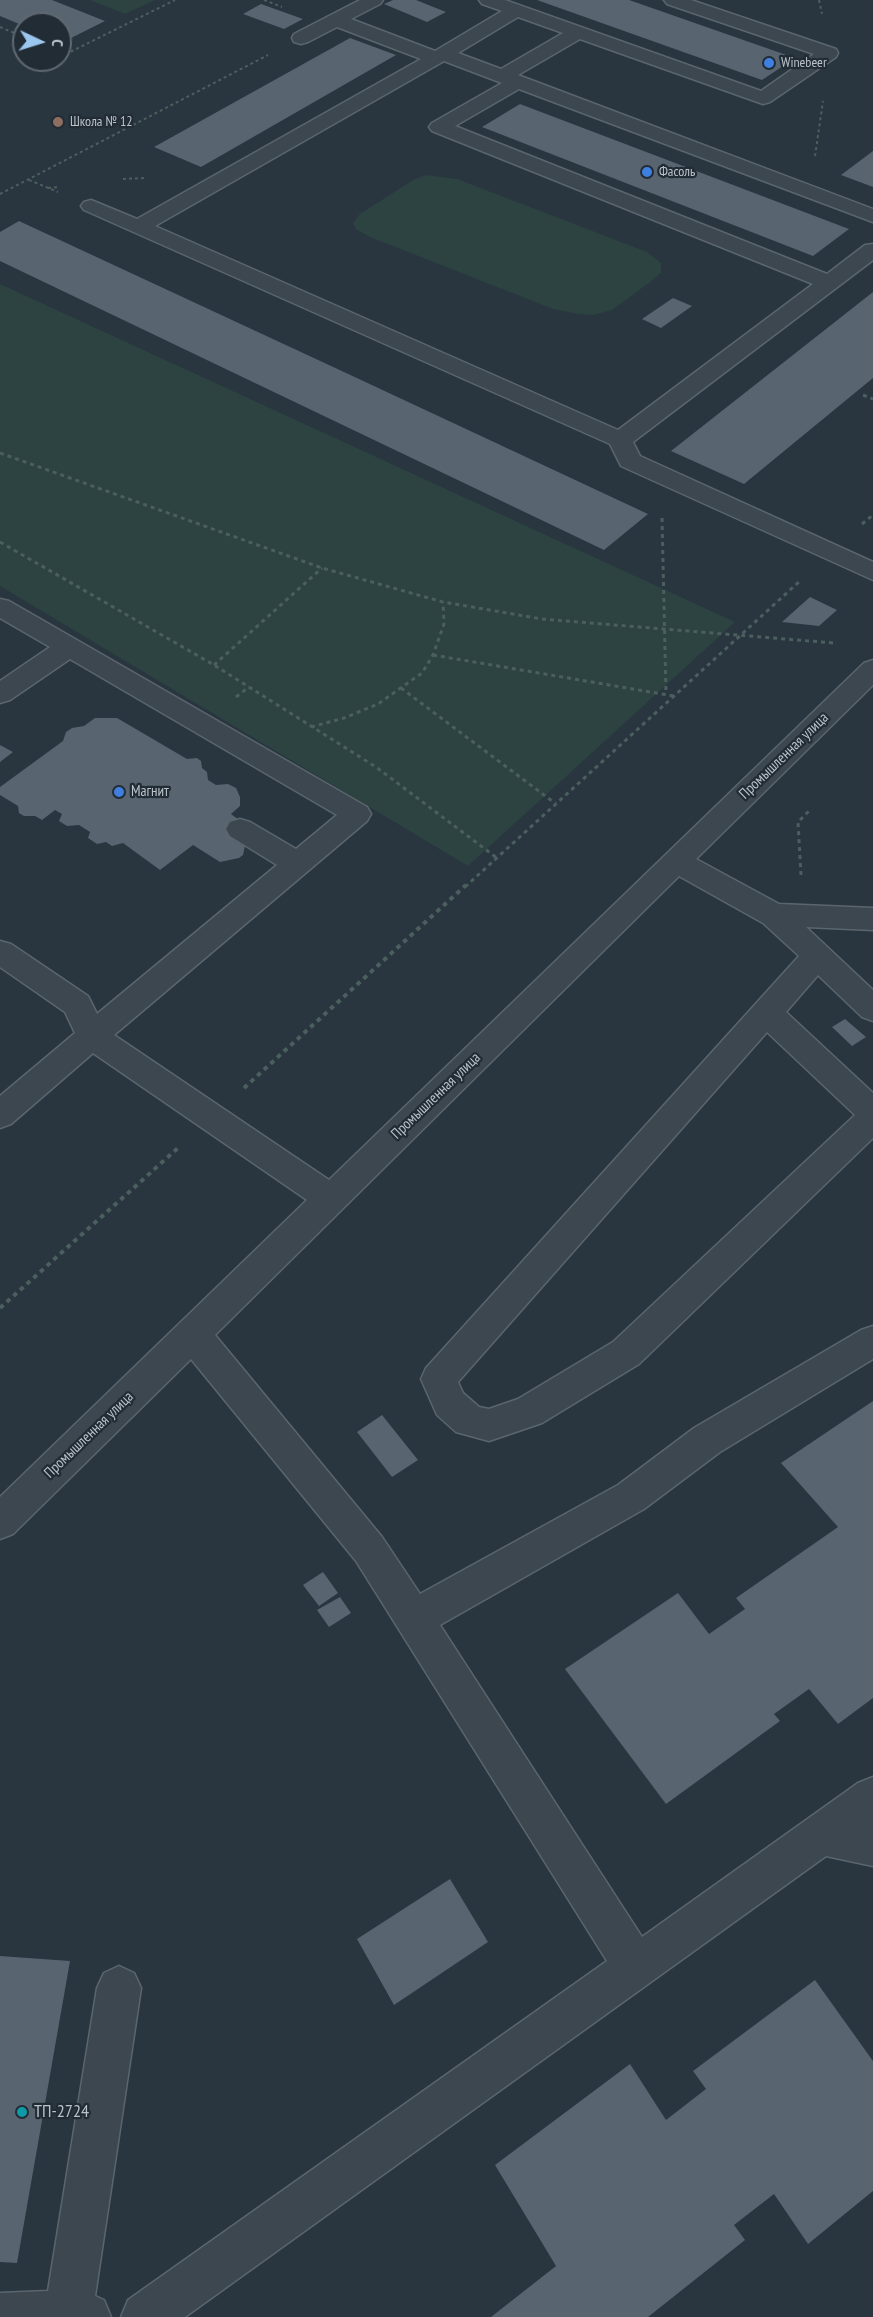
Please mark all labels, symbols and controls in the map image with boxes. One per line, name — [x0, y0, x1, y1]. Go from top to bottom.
north arrow — [12, 12, 72, 72]
text: С — [48, 39, 68, 47]
place label: Winebeer — [781, 55, 827, 71]
marker: Winebeer — [762, 56, 776, 70]
place label: Школа № 12 — [70, 114, 133, 130]
marker: Школа № 12 — [51, 115, 65, 129]
place label: Фасоль — [659, 164, 695, 180]
marker: Фасоль — [640, 165, 654, 179]
street label: Промышленная улица — [736, 709, 832, 803]
place label: Магнит — [131, 783, 169, 801]
marker: Магнит — [112, 785, 126, 799]
street label: Промышленная улица — [388, 1049, 484, 1143]
street label: Промышленная улица — [41, 1388, 137, 1482]
place label: ТП-2724 — [34, 2101, 89, 2123]
marker: ТП-2724 — [15, 2105, 29, 2119]

